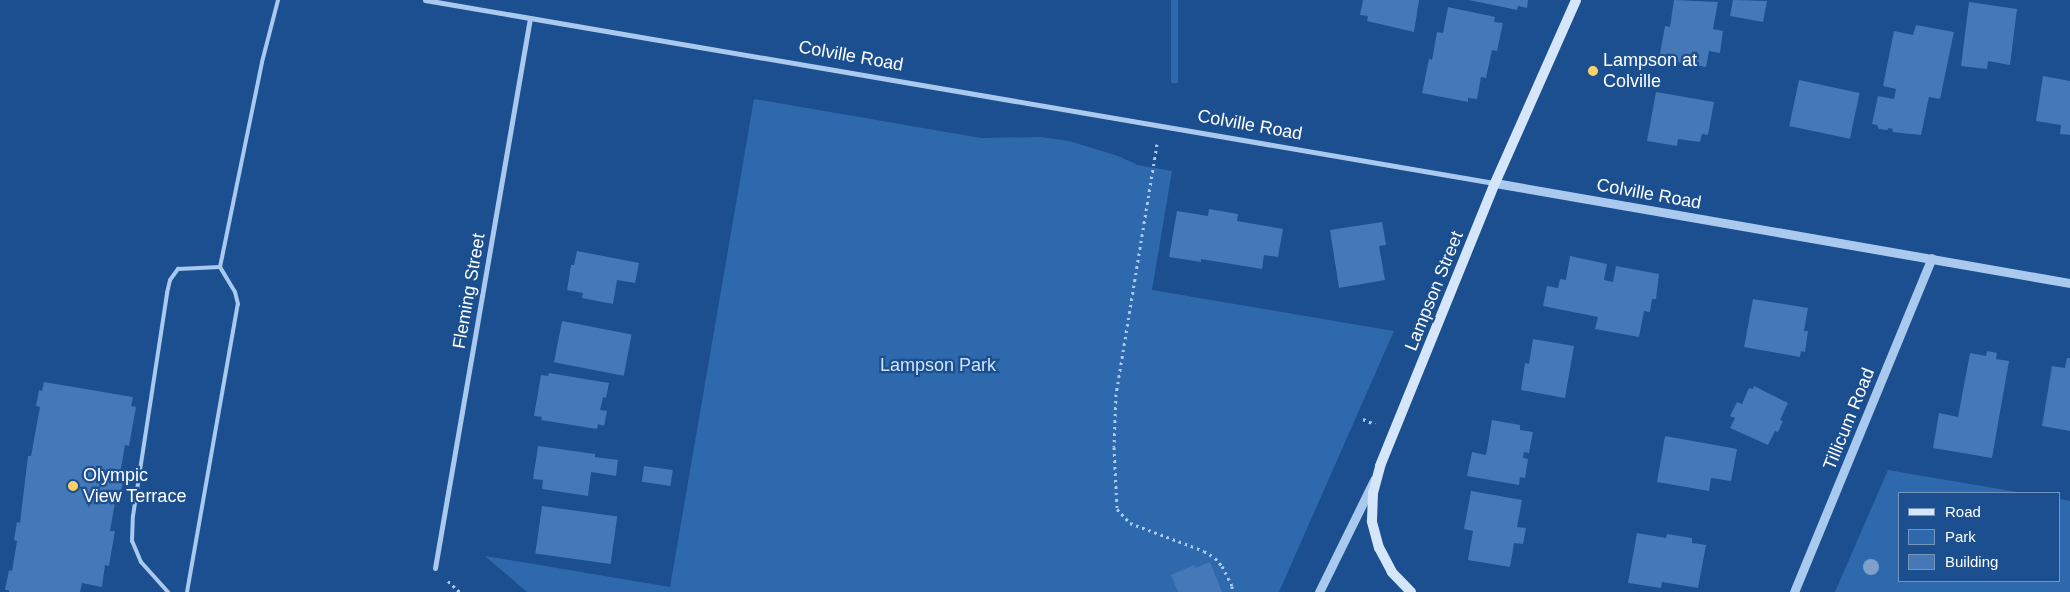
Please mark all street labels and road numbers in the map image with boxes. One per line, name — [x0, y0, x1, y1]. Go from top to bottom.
street label: Colville Road — [797, 36, 905, 76]
street label: Colville Road — [1196, 105, 1304, 145]
street label: Colville Road — [1595, 174, 1703, 214]
street label: Lampson Street — [1400, 228, 1468, 354]
street label: Fleming Street — [448, 231, 490, 351]
street label: Tillicum Road — [1819, 365, 1879, 473]

